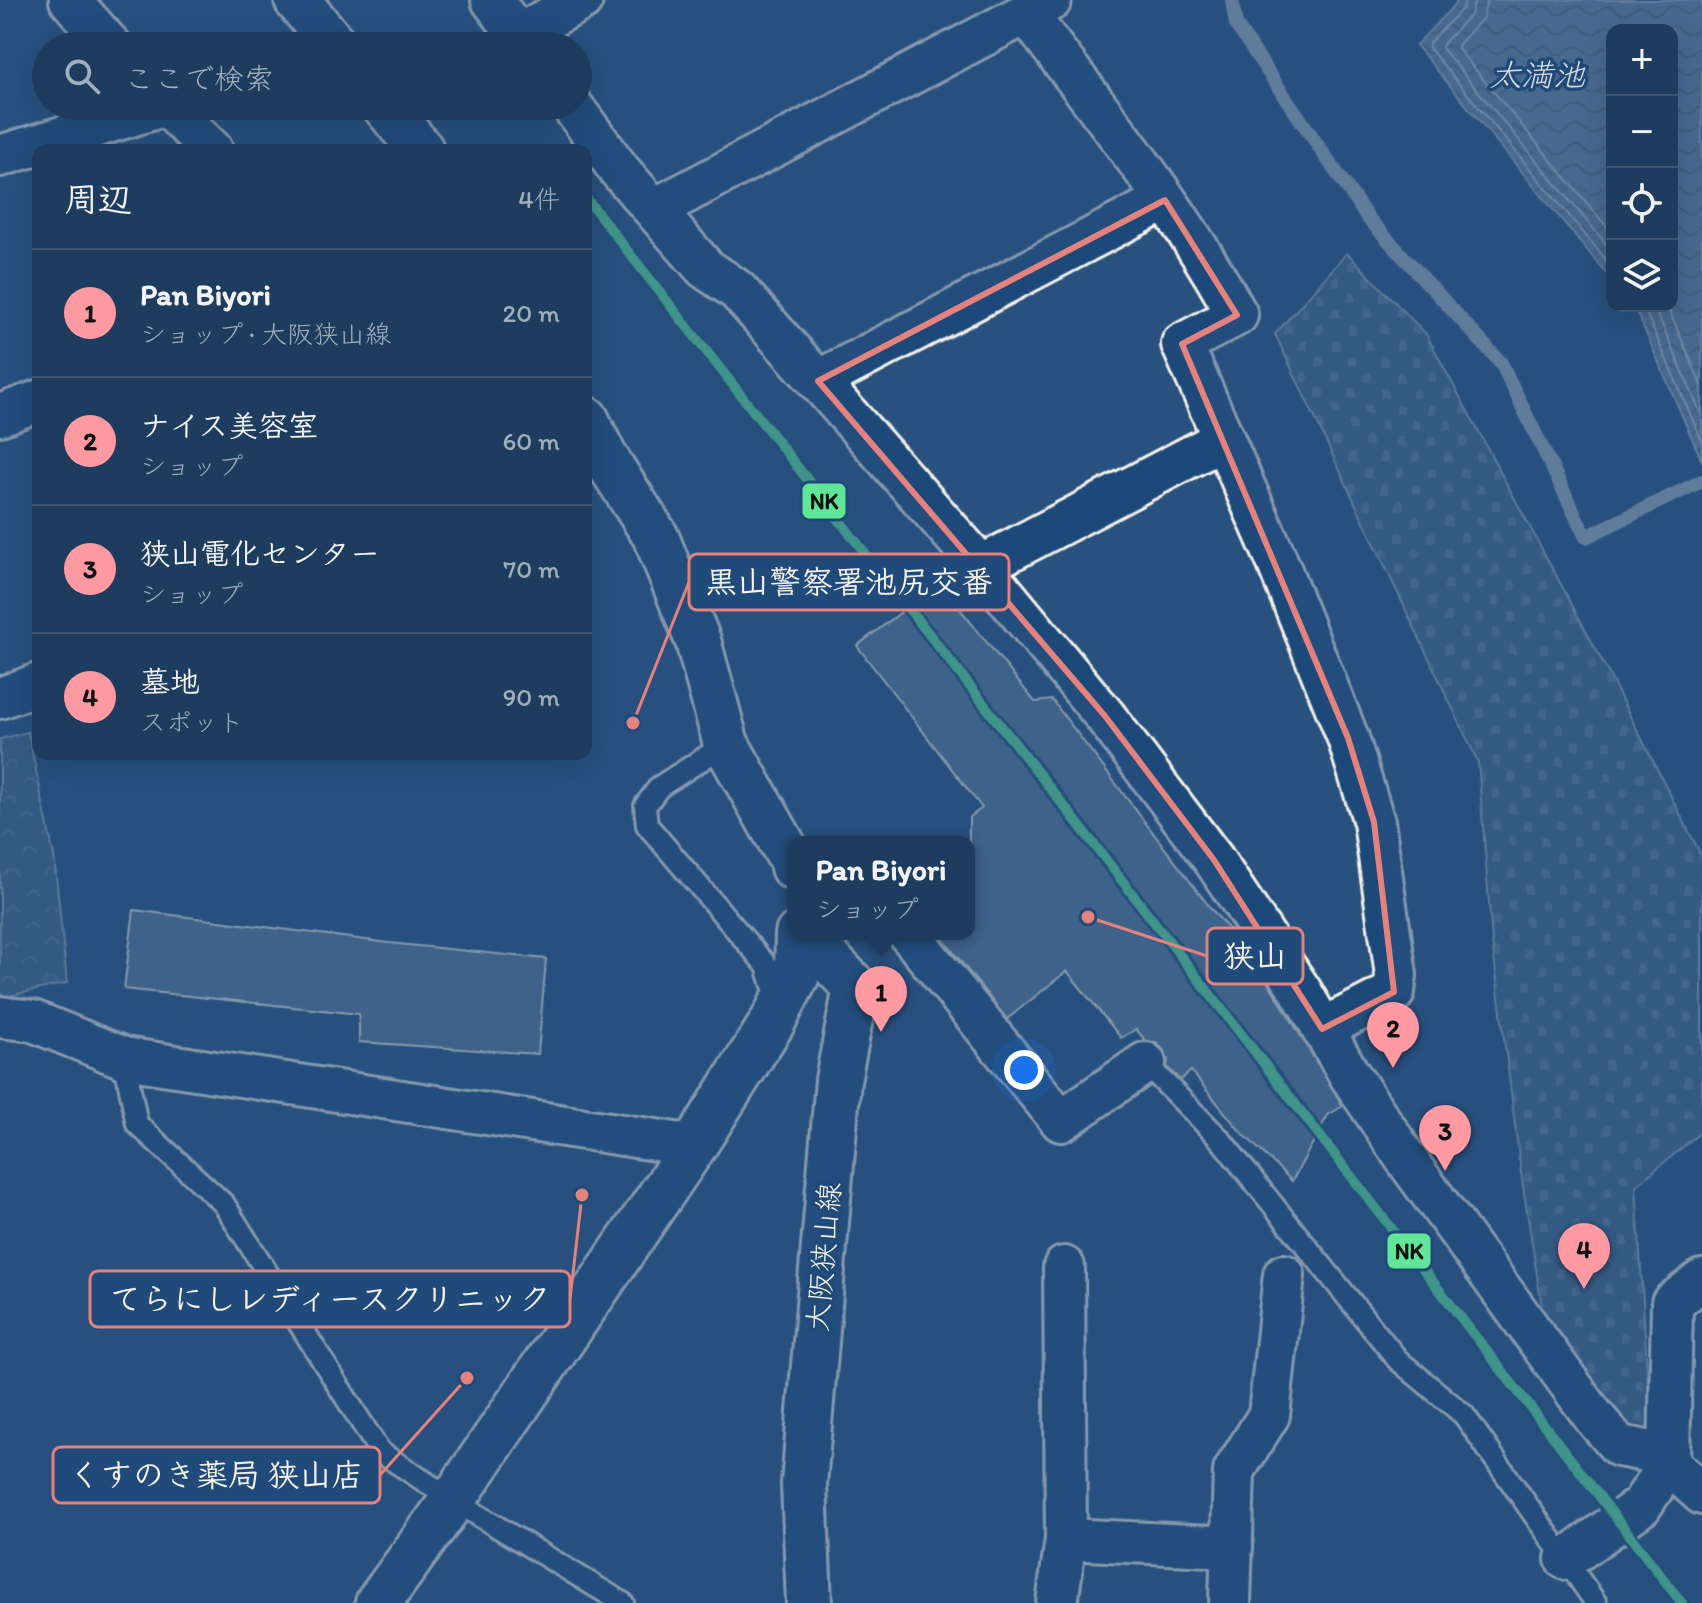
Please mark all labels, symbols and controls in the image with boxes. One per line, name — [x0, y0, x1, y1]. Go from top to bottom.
map controls — [1606, 24, 1678, 312]
button: + — [1606, 24, 1678, 96]
search box — [32, 32, 592, 120]
icon: search — [60, 54, 104, 98]
water label: 太満池 — [1489, 56, 1586, 94]
text: ここで検索 — [124, 60, 274, 97]
button: − — [1606, 96, 1678, 168]
button: locate — [1606, 168, 1678, 240]
text: 周辺 — [64, 179, 132, 220]
text: 4件 — [518, 183, 560, 215]
button: layers — [1606, 240, 1678, 312]
text: Pan Biyori — [140, 276, 271, 313]
text: 1 — [84, 297, 96, 329]
text: 20 m — [503, 297, 560, 329]
text: ショップ · 大阪狭山線 — [140, 318, 391, 350]
text: ナイス美容室 — [140, 407, 318, 444]
text: 2 — [83, 425, 97, 457]
text: 60 m — [503, 425, 560, 457]
text: ショップ — [140, 450, 243, 482]
line badge: NK — [801, 482, 847, 520]
text: NK — [810, 488, 839, 515]
text: 狭山電化センター — [140, 535, 380, 572]
text: 3 — [83, 553, 97, 585]
text: 70 m — [503, 553, 560, 585]
callout: 黒山警察署池尻交番 — [689, 554, 1009, 610]
text: 黒山警察署池尻交番 — [705, 563, 993, 601]
text: ショップ — [140, 578, 243, 610]
text: 墓地 — [140, 663, 200, 700]
text: 4 — [82, 681, 98, 713]
text: 90 m — [503, 681, 560, 713]
text: スポット — [140, 706, 244, 738]
popup — [787, 836, 975, 940]
text: Pan Biyori — [815, 851, 947, 888]
text: ショップ — [815, 893, 918, 925]
callout: 狭山 — [1207, 928, 1303, 984]
text: 狭山 — [1223, 937, 1287, 975]
pin: 1 — [855, 966, 907, 1032]
pin: 2 — [1367, 1002, 1419, 1068]
your location — [1004, 1050, 1044, 1090]
pin: 3 — [1419, 1105, 1471, 1171]
street label: 大阪狭山線 — [798, 1181, 848, 1333]
pin: 4 — [1558, 1223, 1610, 1289]
line badge: NK — [1386, 1232, 1432, 1270]
text: NK — [1395, 1238, 1424, 1265]
callout: てらにしレディースクリニック — [90, 1271, 570, 1327]
text: てらにしレディースクリニック — [109, 1280, 551, 1318]
callout: くすのき薬局 狭山店 — [53, 1447, 380, 1503]
text: くすのき薬局 狭山店 — [68, 1456, 364, 1494]

